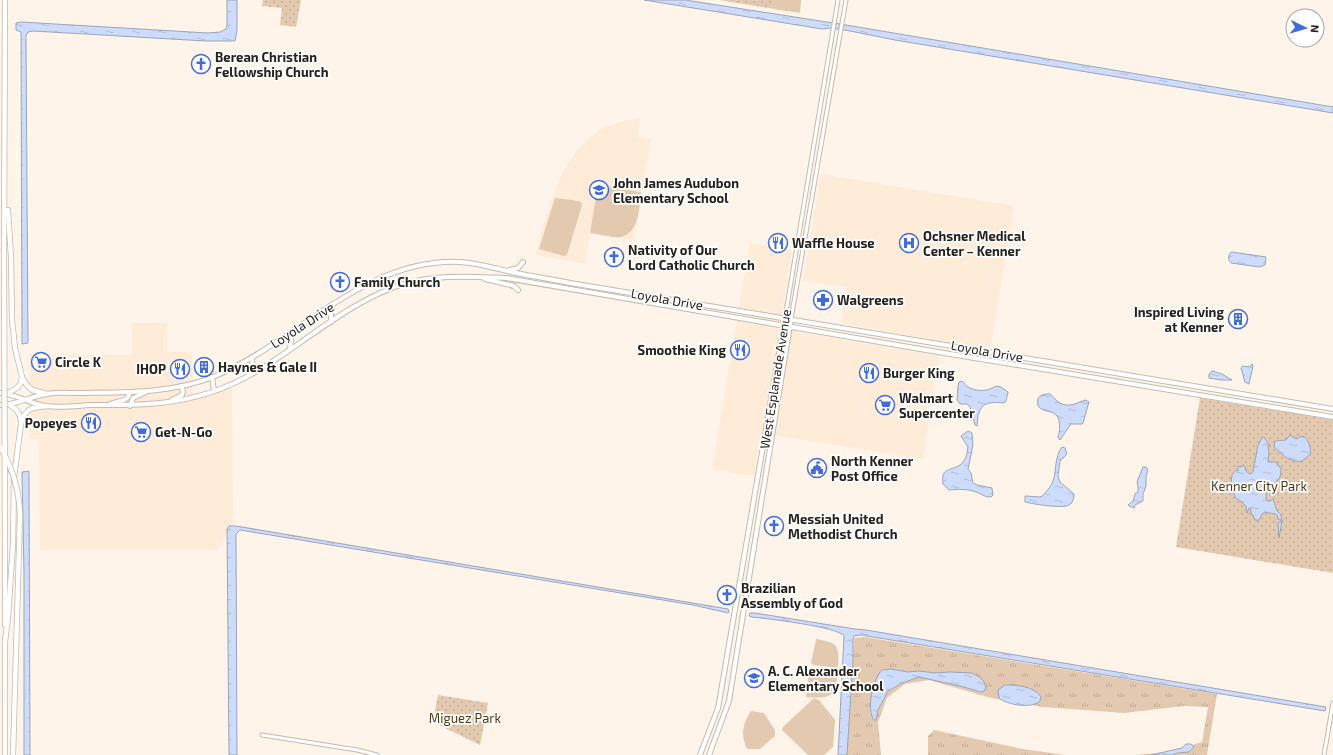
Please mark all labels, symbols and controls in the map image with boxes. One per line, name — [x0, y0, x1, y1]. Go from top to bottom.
north arrow — [1285, 8, 1325, 48]
text: N — [1309, 24, 1322, 33]
place label: Berean Christian Fellowship Church — [215, 49, 329, 80]
church icon: Berean Christian Fellowship Church — [190, 53, 212, 75]
place label: John James Audubon Elementary School — [613, 175, 739, 206]
school or university icon: John James Audubon Elementary School — [588, 179, 610, 201]
place label: Ochsner Medical Center – Kenner — [923, 228, 1026, 259]
restaurant icon: Waffle House — [767, 232, 789, 254]
hospital icon: Ochsner Medical Center – Kenner — [898, 232, 920, 254]
place label: Waffle House — [792, 235, 875, 251]
place label: Nativity of Our Lord Catholic Church — [628, 242, 755, 273]
church icon: Nativity of Our Lord Catholic Church — [603, 246, 625, 268]
church icon: Family Church — [329, 271, 351, 293]
place label: Family Church — [354, 274, 440, 290]
street label: Loyola Drive — [630, 285, 704, 313]
pharmacy icon: Walgreens — [812, 289, 834, 311]
place label: Walgreens — [837, 292, 904, 308]
street label: Loyola Drive — [267, 298, 337, 352]
place label: Inspired Living at Kenner — [1134, 304, 1224, 335]
street label: West Esplanade Avenue — [756, 308, 794, 450]
building icon: Inspired Living at Kenner — [1227, 308, 1249, 330]
street label: Loyola Drive — [950, 337, 1024, 365]
restaurant icon: Smoothie King — [729, 339, 751, 361]
place label: Smoothie King — [638, 342, 726, 358]
supermarket icon: Circle K — [30, 351, 52, 373]
place label: Circle K — [55, 354, 102, 370]
building icon: Haynes & Gale II — [193, 356, 215, 378]
restaurant icon: IHOP — [169, 358, 191, 380]
place label: Haynes & Gale II — [218, 359, 317, 375]
place label: IHOP — [136, 361, 166, 377]
restaurant icon: Burger King — [858, 362, 880, 384]
place label: Burger King — [883, 365, 955, 381]
place label: Walmart Supercenter — [899, 390, 975, 421]
supermarket icon: Walmart Supercenter — [874, 394, 896, 416]
restaurant icon: Popeyes — [80, 412, 102, 434]
place label: Popeyes — [25, 415, 77, 431]
supermarket icon: Get-N-Go — [130, 421, 152, 443]
place label: Get-N-Go — [155, 424, 213, 440]
place label: North Kenner Post Office — [831, 453, 914, 484]
public building icon: North Kenner Post Office — [806, 457, 828, 479]
park label: Kenner City Park — [1211, 478, 1307, 494]
place label: Messiah United Methodist Church — [788, 511, 898, 542]
church icon: Messiah United Methodist Church — [763, 515, 785, 537]
place label: Brazilian Assembly of God — [741, 580, 843, 611]
church icon: Brazilian Assembly of God — [716, 584, 738, 606]
place label: A. C. Alexander Elementary School — [768, 663, 884, 694]
school or university icon: A. C. Alexander Elementary School — [743, 667, 765, 689]
park label: Miguez Park — [429, 710, 502, 726]

